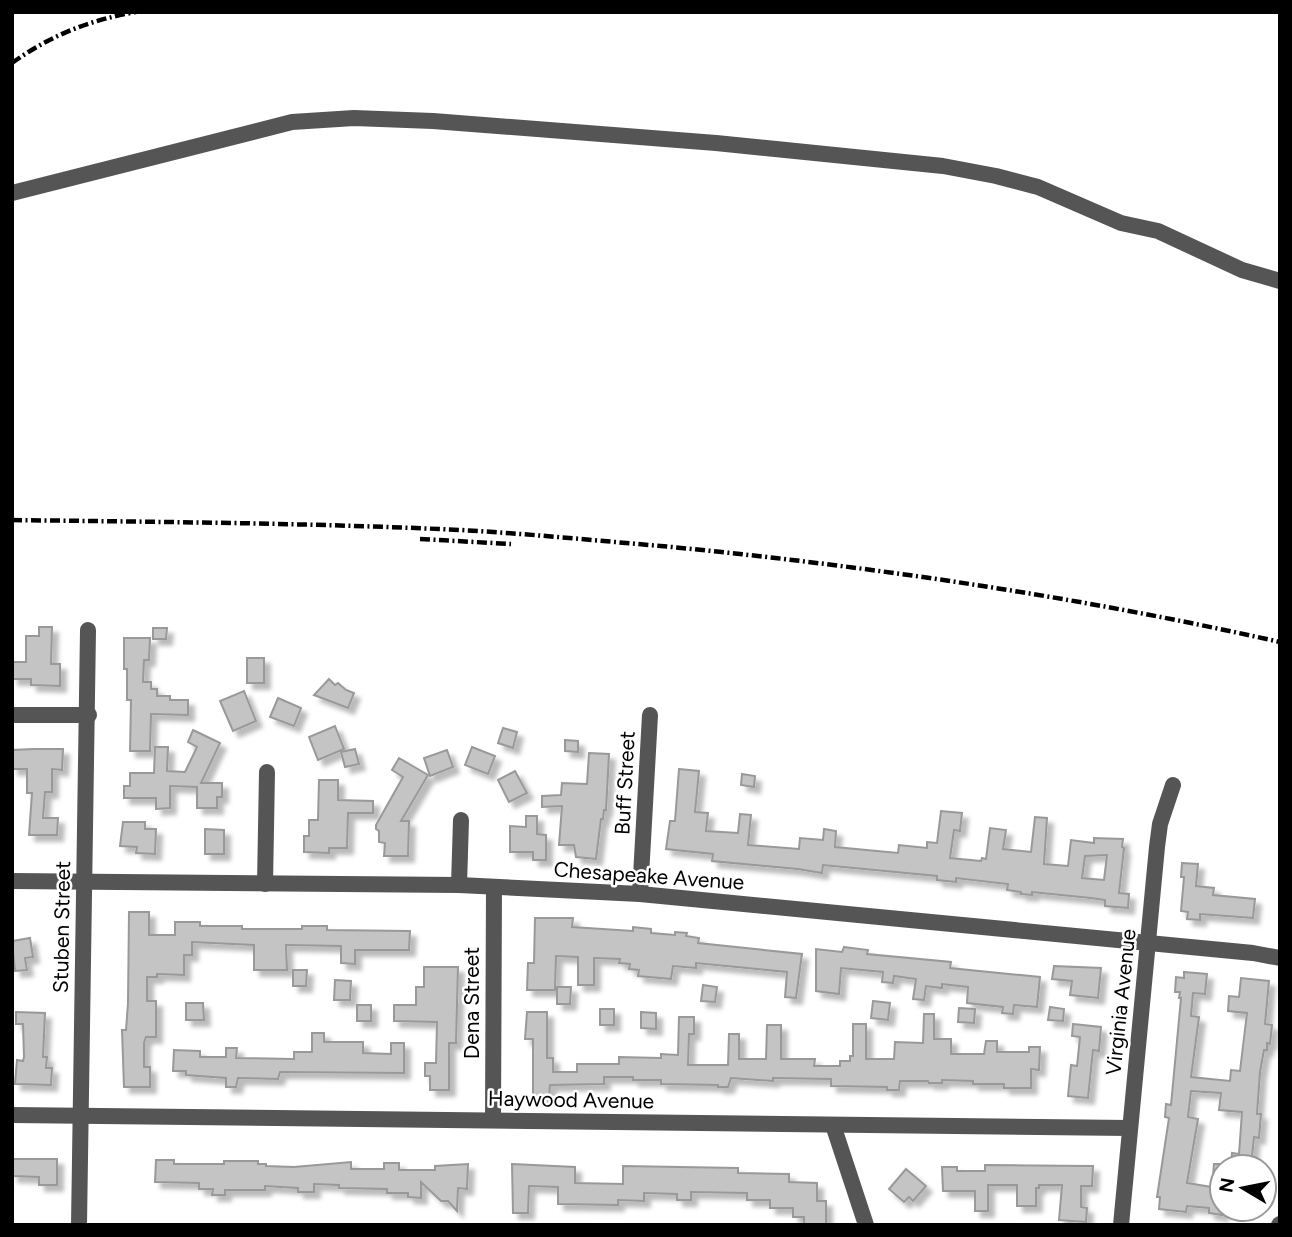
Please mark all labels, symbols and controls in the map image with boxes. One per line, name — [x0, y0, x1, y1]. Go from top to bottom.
street label: Buff Street — [609, 730, 640, 836]
street label: Chesapeake Avenue — [553, 856, 745, 895]
street label: Stuben Street — [48, 861, 75, 993]
street label: Virginia Avenue — [1100, 927, 1141, 1076]
street label: Dena Street — [459, 947, 484, 1059]
street label: Haywood Avenue — [488, 1086, 654, 1113]
north arrow — [1208, 1153, 1278, 1223]
text: N — [1214, 1176, 1239, 1194]

